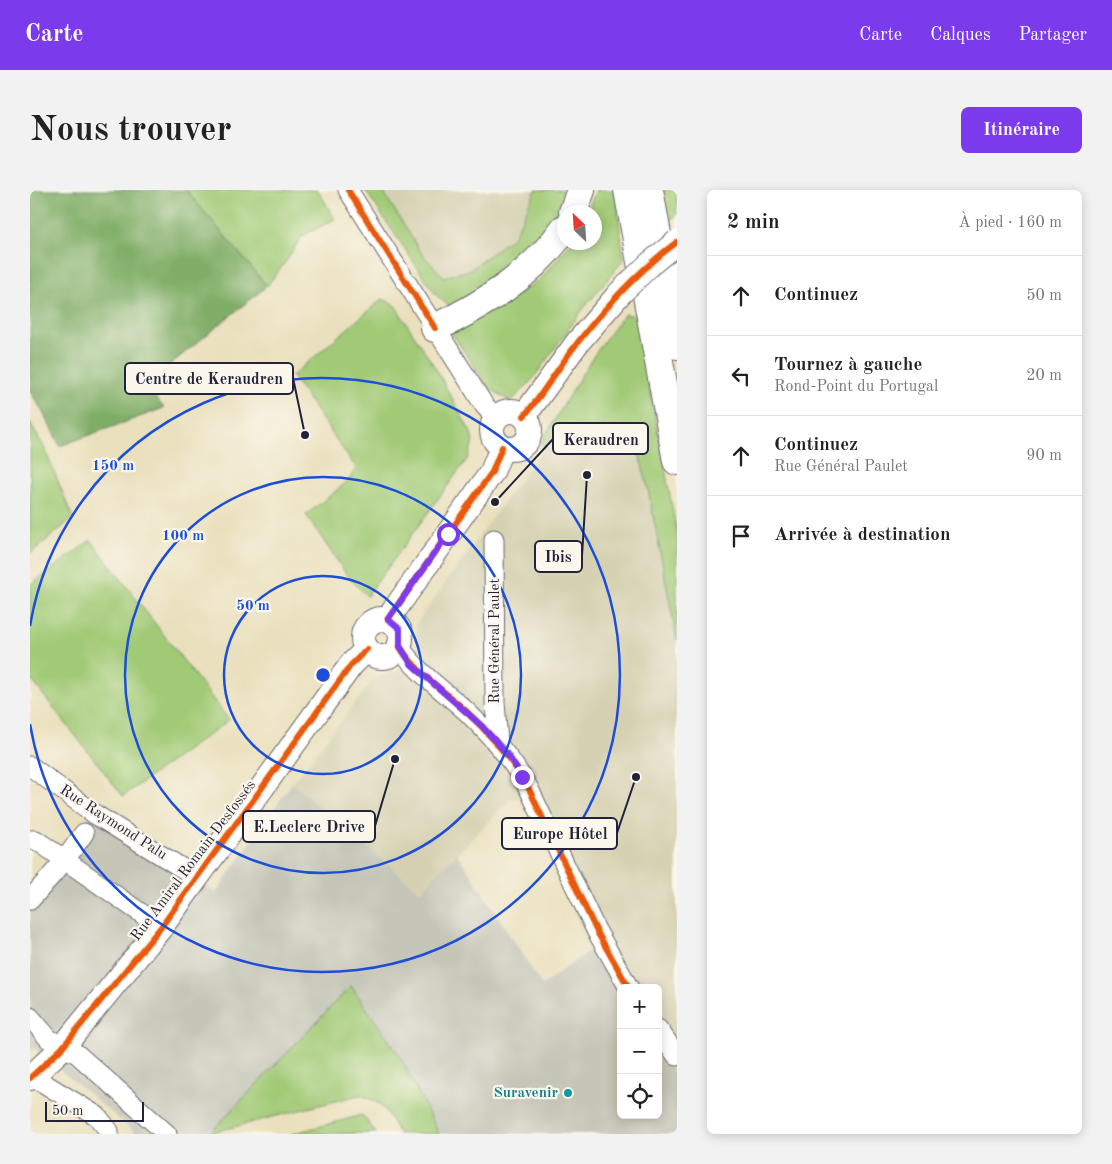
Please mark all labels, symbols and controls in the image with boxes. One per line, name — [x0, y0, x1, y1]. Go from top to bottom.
text: Carte — [25, 23, 84, 47]
text: Carte — [859, 26, 902, 44]
text: Calques — [930, 26, 991, 44]
text: Partager — [1019, 26, 1087, 44]
button: Itinéraire — [961, 107, 1082, 153]
text: Nous trouver — [30, 113, 232, 148]
north arrow — [557, 205, 602, 250]
text: 2 min — [727, 212, 780, 233]
text: À pied · 160 m — [959, 215, 1062, 231]
icon: ahead — [727, 282, 755, 310]
text: Continuez — [774, 286, 858, 305]
text: 50 m — [1026, 288, 1062, 304]
text: Tournez à gauche — [774, 356, 922, 375]
icon: left — [727, 362, 755, 390]
callout: Centre de Keraudren — [125, 363, 293, 394]
text: 20 m — [1026, 368, 1062, 384]
text: Centre de Keraudren — [135, 372, 283, 388]
text: Rond-Point du Portugal — [774, 379, 938, 395]
callout: Keraudren — [553, 423, 648, 454]
text: Keraudren — [563, 433, 639, 449]
text: Continuez — [774, 436, 858, 455]
icon: ahead — [727, 442, 755, 470]
text: 90 m — [1026, 448, 1062, 464]
text: 150 m — [92, 459, 134, 474]
text: Rue Général Paulet — [774, 459, 908, 475]
icon: arrive — [727, 522, 755, 550]
route start — [437, 523, 460, 546]
text: Arrivée à destination — [774, 526, 950, 545]
text: 100 m — [162, 529, 204, 544]
callout: Ibis — [535, 541, 582, 572]
text: Ibis — [544, 550, 572, 566]
street label: Rue Général Paulet — [488, 578, 503, 704]
text: 50 m — [236, 599, 270, 614]
centre of rings — [314, 666, 332, 684]
route end — [511, 766, 534, 789]
street label: Rue Amiral Romain Desfossés — [129, 778, 259, 944]
street label: Rue Raymond Palu — [57, 783, 169, 863]
callout: E.Leclerc Drive — [243, 811, 375, 842]
callout: Europe Hôtel — [502, 818, 617, 849]
text: E.Leclerc Drive — [253, 820, 365, 836]
text: Europe Hôtel — [512, 827, 608, 843]
map controls — [617, 984, 662, 1119]
button: + — [617, 984, 662, 1029]
button: − — [617, 1029, 662, 1074]
button: locate — [617, 1074, 662, 1119]
place label: Suravenir — [494, 1086, 558, 1101]
marker: Suravenir — [562, 1087, 574, 1099]
scale bar — [45, 1099, 144, 1122]
text: 50 m — [52, 1104, 83, 1118]

